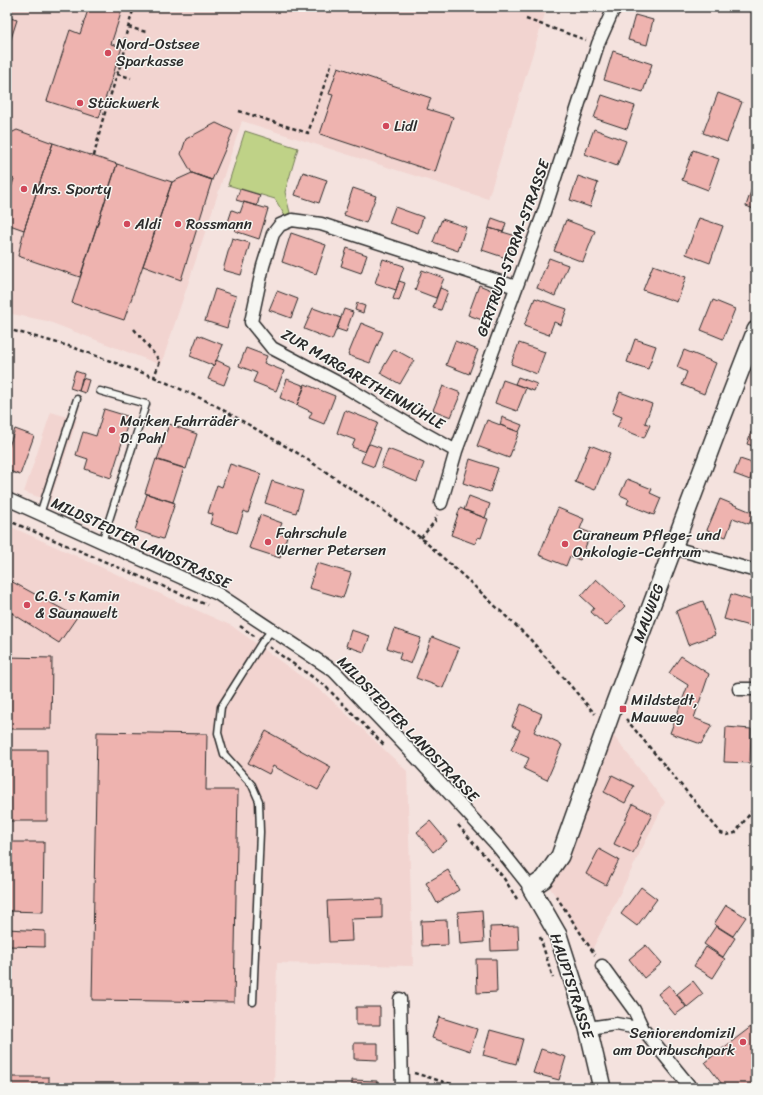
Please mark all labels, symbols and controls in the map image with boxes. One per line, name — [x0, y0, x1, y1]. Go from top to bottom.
place label: Nord-Ostsee Sparkasse — [116, 31, 200, 74]
marker: Nord-Ostsee Sparkasse — [103, 48, 113, 58]
place label: Stückwerk — [88, 90, 160, 116]
marker: Stückwerk — [75, 98, 85, 108]
place label: Lidl — [394, 113, 418, 139]
marker: Lidl — [381, 121, 391, 131]
street label: GERTRUD-STORM-STRASSE — [469, 154, 558, 340]
place label: Mrs. Sporty — [32, 176, 111, 202]
marker: Mrs. Sporty — [19, 184, 29, 194]
place label: Aldi — [134, 211, 162, 237]
place label: Rossmann — [186, 211, 252, 237]
marker: Aldi — [122, 219, 132, 229]
marker: Rossmann — [173, 219, 183, 229]
street label: ZUR MARGARETHENMÜHLE — [276, 321, 451, 437]
place label: Marken Fahrräder D. Pahl — [120, 408, 240, 451]
marker: Marken Fahrräder D. Pahl — [107, 425, 117, 435]
street label: MILDSTEDTER LANDSTRASSE — [47, 490, 237, 597]
place label: Fahrschule Werner Petersen — [276, 520, 386, 563]
place label: Curaneum Pflege- und Onkologie-Centrum — [573, 522, 721, 565]
marker: Fahrschule Werner Petersen — [263, 537, 273, 547]
marker: Curaneum Pflege- und Onkologie-Centrum — [560, 539, 570, 549]
street label: MAUWEG — [626, 580, 672, 646]
place label: C.G.'s Kamin & Saunawelt — [35, 583, 120, 626]
marker: C.G.'s Kamin & Saunawelt — [22, 600, 32, 610]
street label: MILDSTEDTER LANDSTRASSE — [331, 650, 486, 810]
place label: Mildstedt, Mauweg — [631, 687, 698, 730]
marker: Mildstedt, Mauweg — [618, 704, 628, 714]
street label: HAUPTSTRASSE — [543, 930, 602, 1044]
place label: Seniorendomizil am Dornbuschpark — [613, 1020, 736, 1063]
marker: Seniorendomizil am Dornbuschpark — [738, 1037, 748, 1047]

